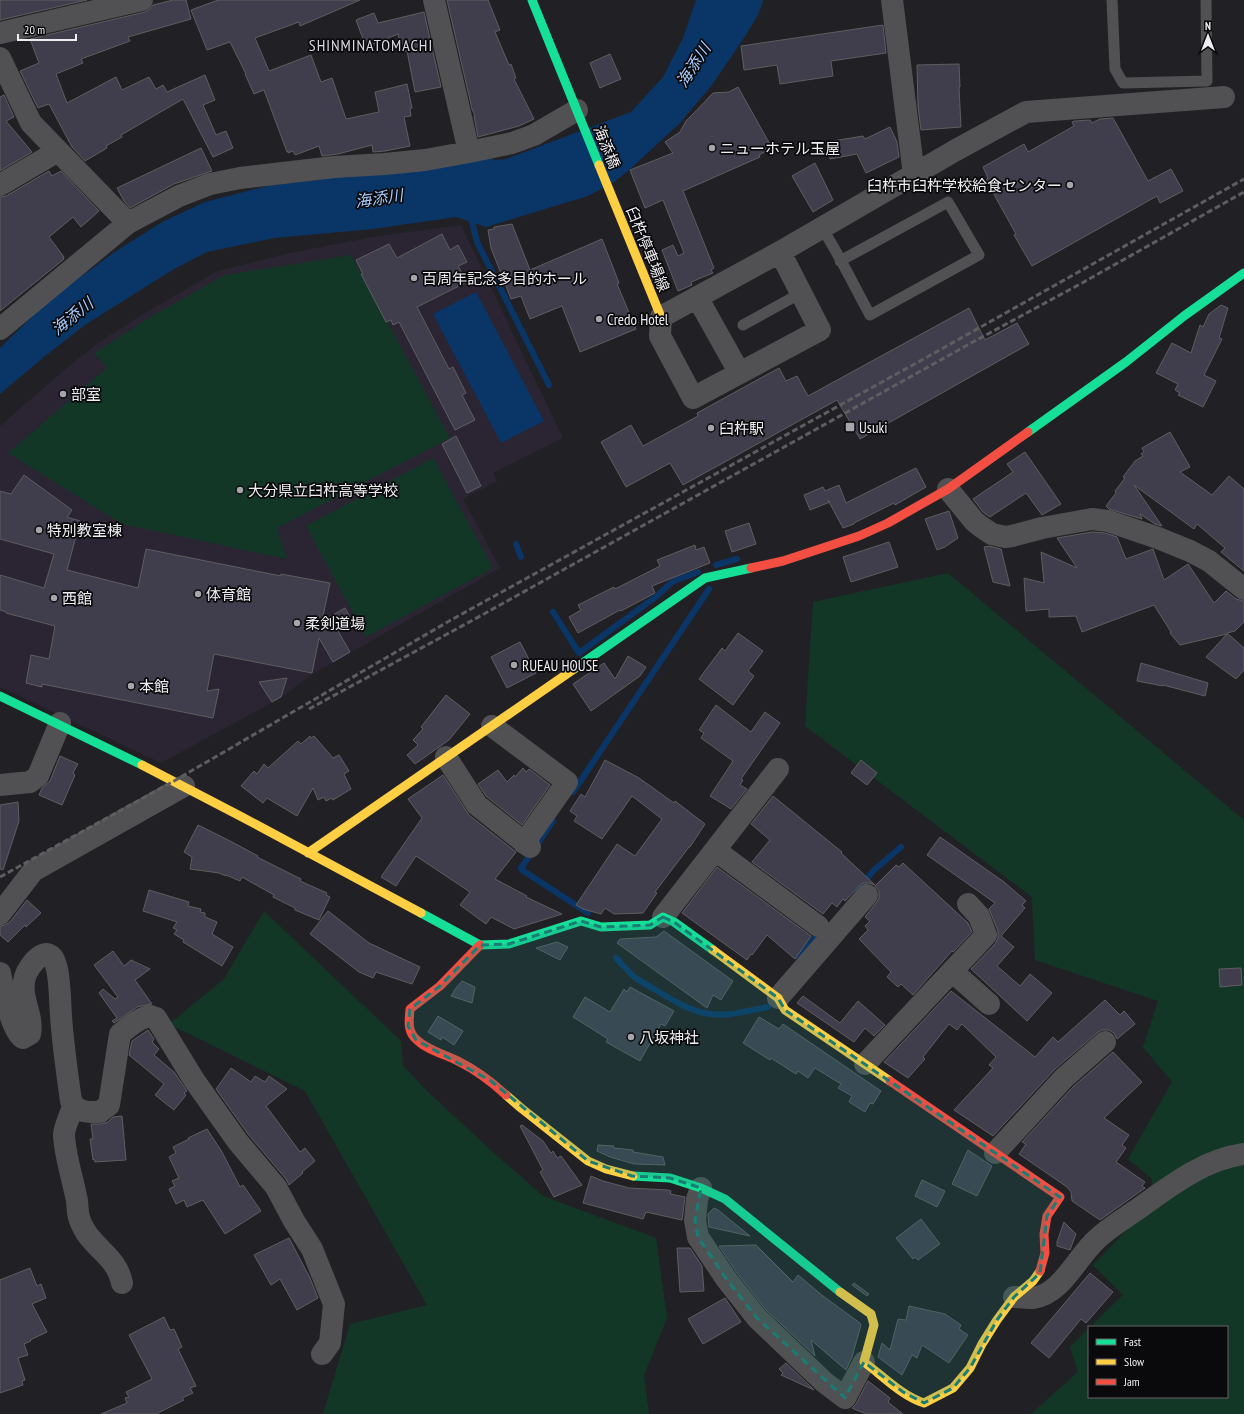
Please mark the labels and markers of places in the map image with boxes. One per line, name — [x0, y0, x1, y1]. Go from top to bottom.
place label: ニューホテル玉屋 — [720, 139, 840, 158]
marker: ニューホテル玉屋 — [707, 143, 717, 153]
place label: 臼杵市臼杵学校給食センター — [867, 176, 1062, 195]
marker: 臼杵市臼杵学校給食センター — [1065, 180, 1075, 190]
place label: 百周年記念多目的ホール — [422, 269, 587, 288]
marker: 百周年記念多目的ホール — [409, 273, 419, 283]
place label: Credo Hotel — [607, 310, 669, 329]
marker: Credo Hotel — [594, 314, 604, 324]
place label: 部室 — [71, 385, 101, 404]
marker: 部室 — [58, 389, 68, 399]
place label: Usuki — [859, 418, 887, 437]
place label: 臼杵駅 — [719, 419, 764, 438]
marker: Usuki — [844, 421, 856, 433]
marker: 臼杵駅 — [706, 423, 716, 433]
place label: 大分県立臼杵高等学校 — [248, 481, 398, 500]
marker: 大分県立臼杵高等学校 — [235, 485, 245, 495]
place label: 特別教室棟 — [47, 521, 122, 540]
marker: 特別教室棟 — [34, 525, 44, 535]
place label: 体育館 — [206, 585, 251, 604]
place label: 西館 — [62, 589, 92, 608]
marker: 体育館 — [193, 589, 203, 599]
marker: 西館 — [49, 593, 59, 603]
place label: 柔剣道場 — [305, 614, 365, 633]
marker: 柔剣道場 — [292, 618, 302, 628]
place label: RUEAU HOUSE — [522, 656, 599, 675]
marker: RUEAU HOUSE — [509, 660, 519, 670]
place label: 本館 — [139, 677, 169, 696]
marker: 本館 — [126, 681, 136, 691]
place label: 八坂神社 — [639, 1028, 699, 1047]
marker: 八坂神社 — [626, 1032, 636, 1042]

